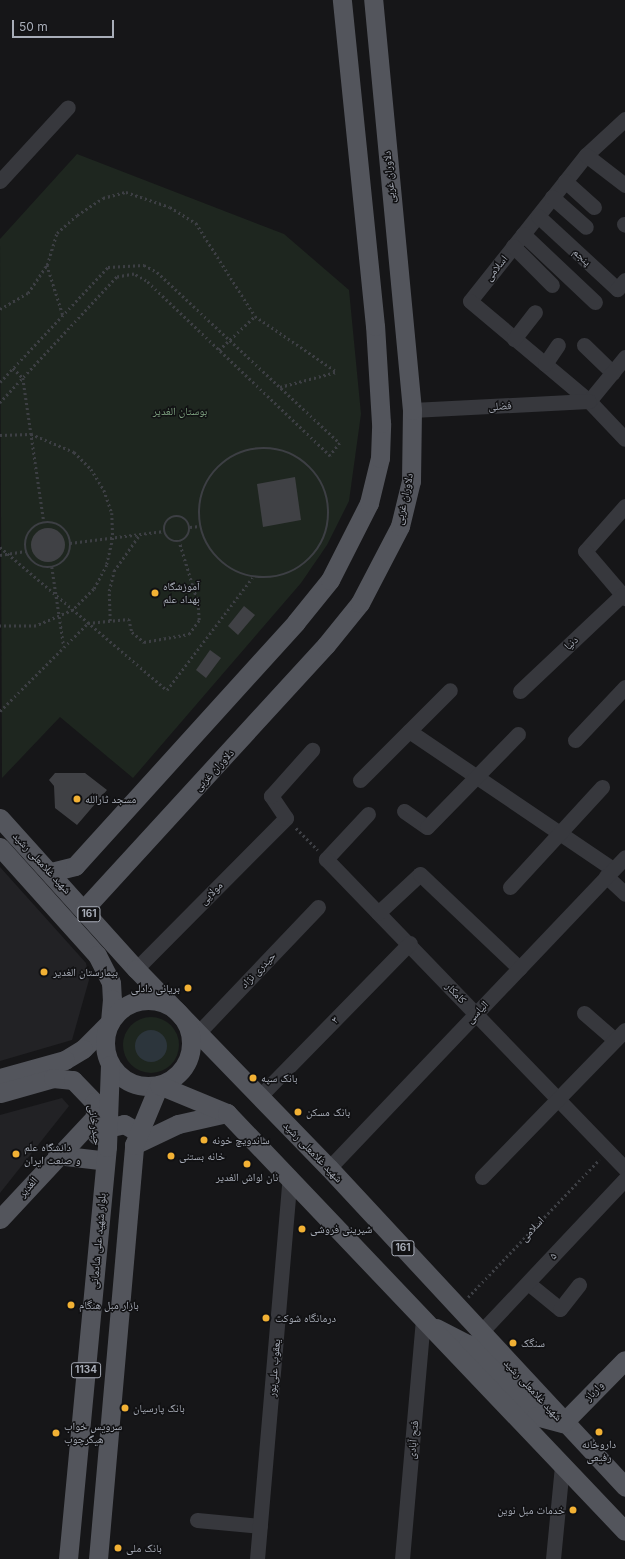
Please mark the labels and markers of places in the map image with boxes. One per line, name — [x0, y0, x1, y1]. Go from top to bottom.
place label: آموزشگاه بهداد علم — [163, 580, 200, 606]
marker: آموزشگاه بهداد علم — [150, 588, 160, 598]
place label: مسجد ثارالله — [85, 792, 136, 806]
marker: مسجد ثارالله — [72, 794, 82, 804]
place label: بیمارستان الغدیر — [53, 965, 118, 979]
marker: بیمارستان الغدیر — [38, 966, 50, 978]
place label: بریانی دادلی — [131, 981, 180, 995]
marker: بریانی دادلی — [183, 983, 193, 993]
place label: بانک سپه — [261, 1071, 298, 1085]
marker: بانک سپه — [248, 1073, 258, 1083]
place label: بانک مسکن — [306, 1105, 350, 1119]
marker: بانک مسکن — [293, 1107, 303, 1117]
place label: ساندویچ خونه — [212, 1133, 270, 1147]
marker: ساندویچ خونه — [199, 1135, 209, 1145]
place label: دانشگاه علم و صنعت ایران — [24, 1141, 81, 1167]
marker: دانشگاه علم و صنعت ایران — [11, 1149, 21, 1159]
place label: خانه بستنی — [179, 1149, 225, 1163]
marker: خانه بستنی — [166, 1151, 176, 1161]
marker: نان لواش الغدیر — [242, 1159, 252, 1169]
place label: نان لواش الغدیر — [216, 1170, 278, 1184]
place label: شیرینی فروشی — [310, 1222, 372, 1236]
marker: شیرینی فروشی — [297, 1224, 307, 1234]
place label: بازار مبل هنگام — [79, 1298, 139, 1312]
marker: بازار مبل هنگام — [66, 1300, 76, 1310]
place label: درمانگاه شوکت — [275, 1311, 336, 1325]
marker: درمانگاه شوکت — [260, 1312, 272, 1324]
place label: سنگک — [521, 1336, 545, 1350]
marker: سنگک — [508, 1338, 518, 1348]
place label: بانک پارسیان — [133, 1401, 185, 1415]
marker: بانک پارسیان — [120, 1403, 130, 1413]
place label: سرویس خواب هیگرچوب — [64, 1420, 122, 1446]
marker: داروخانه رفیعی — [594, 1427, 604, 1437]
marker: سرویس خواب هیگرچوب — [51, 1428, 61, 1438]
place label: داروخانه رفیعی — [582, 1438, 616, 1464]
place label: خدمات مبل نوین — [497, 1503, 565, 1517]
marker: خدمات مبل نوین — [568, 1505, 578, 1515]
place label: بانک ملی — [126, 1541, 162, 1555]
marker: بانک ملی — [113, 1543, 123, 1553]

